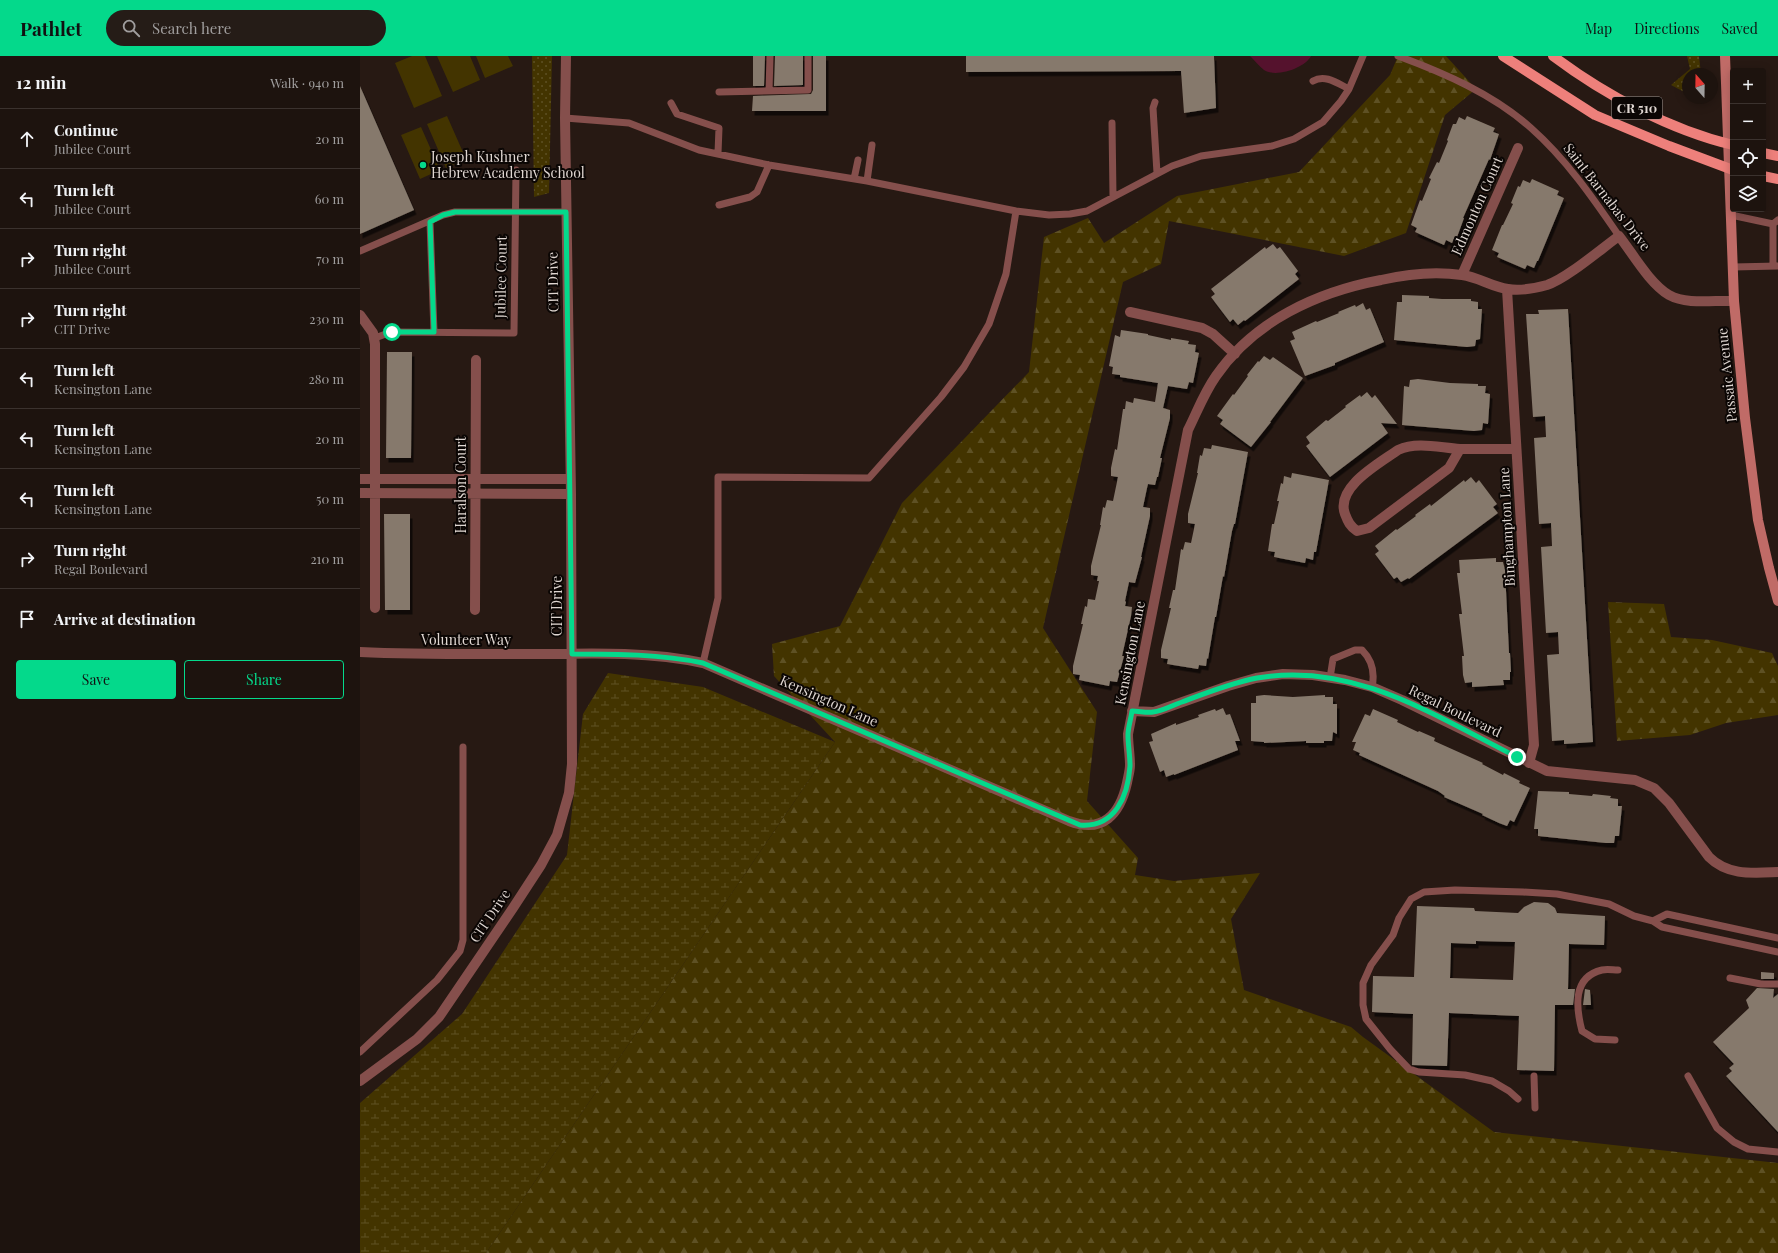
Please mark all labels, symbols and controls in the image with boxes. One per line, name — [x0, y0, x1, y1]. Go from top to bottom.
search box — [106, 10, 386, 46]
text: Pathlet — [20, 15, 82, 41]
icon: search — [120, 17, 142, 39]
text: Search here — [152, 18, 231, 38]
text: Map — [1585, 19, 1612, 38]
text: Directions — [1634, 19, 1700, 38]
text: Saved — [1722, 19, 1758, 38]
north arrow — [1682, 68, 1718, 104]
map controls — [1730, 68, 1766, 212]
button: + — [1730, 68, 1766, 104]
text: 12 min — [16, 71, 66, 93]
text: Walk · 940 m — [270, 74, 344, 91]
road number: CR 510 — [1612, 97, 1662, 119]
button: − — [1730, 104, 1766, 140]
text: Continue — [54, 120, 118, 140]
icon: ahead — [16, 128, 38, 150]
text: 20 m — [315, 130, 344, 147]
street label: Saint Barnabas Drive — [1559, 139, 1655, 254]
text: Jubilee Court — [54, 140, 131, 157]
button: locate — [1730, 140, 1766, 176]
place label: Joseph Kushner Hebrew Academy School — [430, 147, 585, 182]
street label: Edmonton Court — [1446, 152, 1507, 258]
marker: Joseph Kushner Hebrew Academy School — [418, 160, 428, 170]
button: layers — [1730, 176, 1766, 212]
text: Turn left — [54, 180, 115, 200]
icon: left — [16, 188, 38, 210]
text: 60 m — [315, 190, 344, 207]
text: Jubilee Court — [54, 200, 131, 217]
street label: Jubilee Court — [490, 234, 511, 319]
text: Turn right — [54, 240, 127, 260]
icon: right — [16, 248, 38, 270]
text: 70 m — [316, 250, 344, 267]
street label: CIT Drive — [542, 252, 563, 312]
text: Jubilee Court — [54, 260, 131, 277]
text: Turn right — [54, 300, 127, 320]
icon: right — [16, 308, 38, 330]
text: 230 m — [309, 310, 344, 327]
text: CIT Drive — [54, 320, 110, 337]
route start — [383, 323, 401, 341]
street label: Passaic Avenue — [1712, 327, 1741, 423]
text: Turn left — [54, 360, 115, 380]
icon: left — [16, 368, 38, 390]
text: 280 m — [308, 370, 344, 387]
text: Kensington Lane — [54, 380, 152, 397]
text: Turn left — [54, 420, 115, 440]
icon: left — [16, 428, 38, 450]
text: 20 m — [315, 430, 344, 447]
street label: Haralson Court — [451, 435, 470, 534]
text: Kensington Lane — [54, 440, 152, 457]
street label: Binghampton Lane — [1494, 467, 1519, 587]
text: Turn left — [54, 480, 115, 500]
icon: left — [16, 488, 38, 510]
text: 50 m — [316, 490, 344, 507]
text: Kensington Lane — [54, 500, 152, 517]
text: Turn right — [54, 540, 127, 560]
icon: right — [16, 548, 38, 570]
text: 210 m — [310, 550, 344, 567]
text: Regal Boulevard — [54, 560, 148, 577]
street label: CIT Drive — [547, 576, 566, 636]
street label: Kensington Lane — [1110, 599, 1149, 707]
icon: arrive — [16, 608, 38, 630]
text: Arrive at destination — [54, 609, 196, 629]
street label: Volunteer Way — [420, 630, 511, 649]
button: Save — [16, 660, 176, 699]
button: Share — [184, 660, 344, 699]
street label: Kensington Lane — [777, 670, 881, 731]
street label: Regal Boulevard — [1406, 680, 1505, 741]
route end — [1508, 748, 1526, 766]
street label: CIT Drive — [465, 885, 514, 946]

